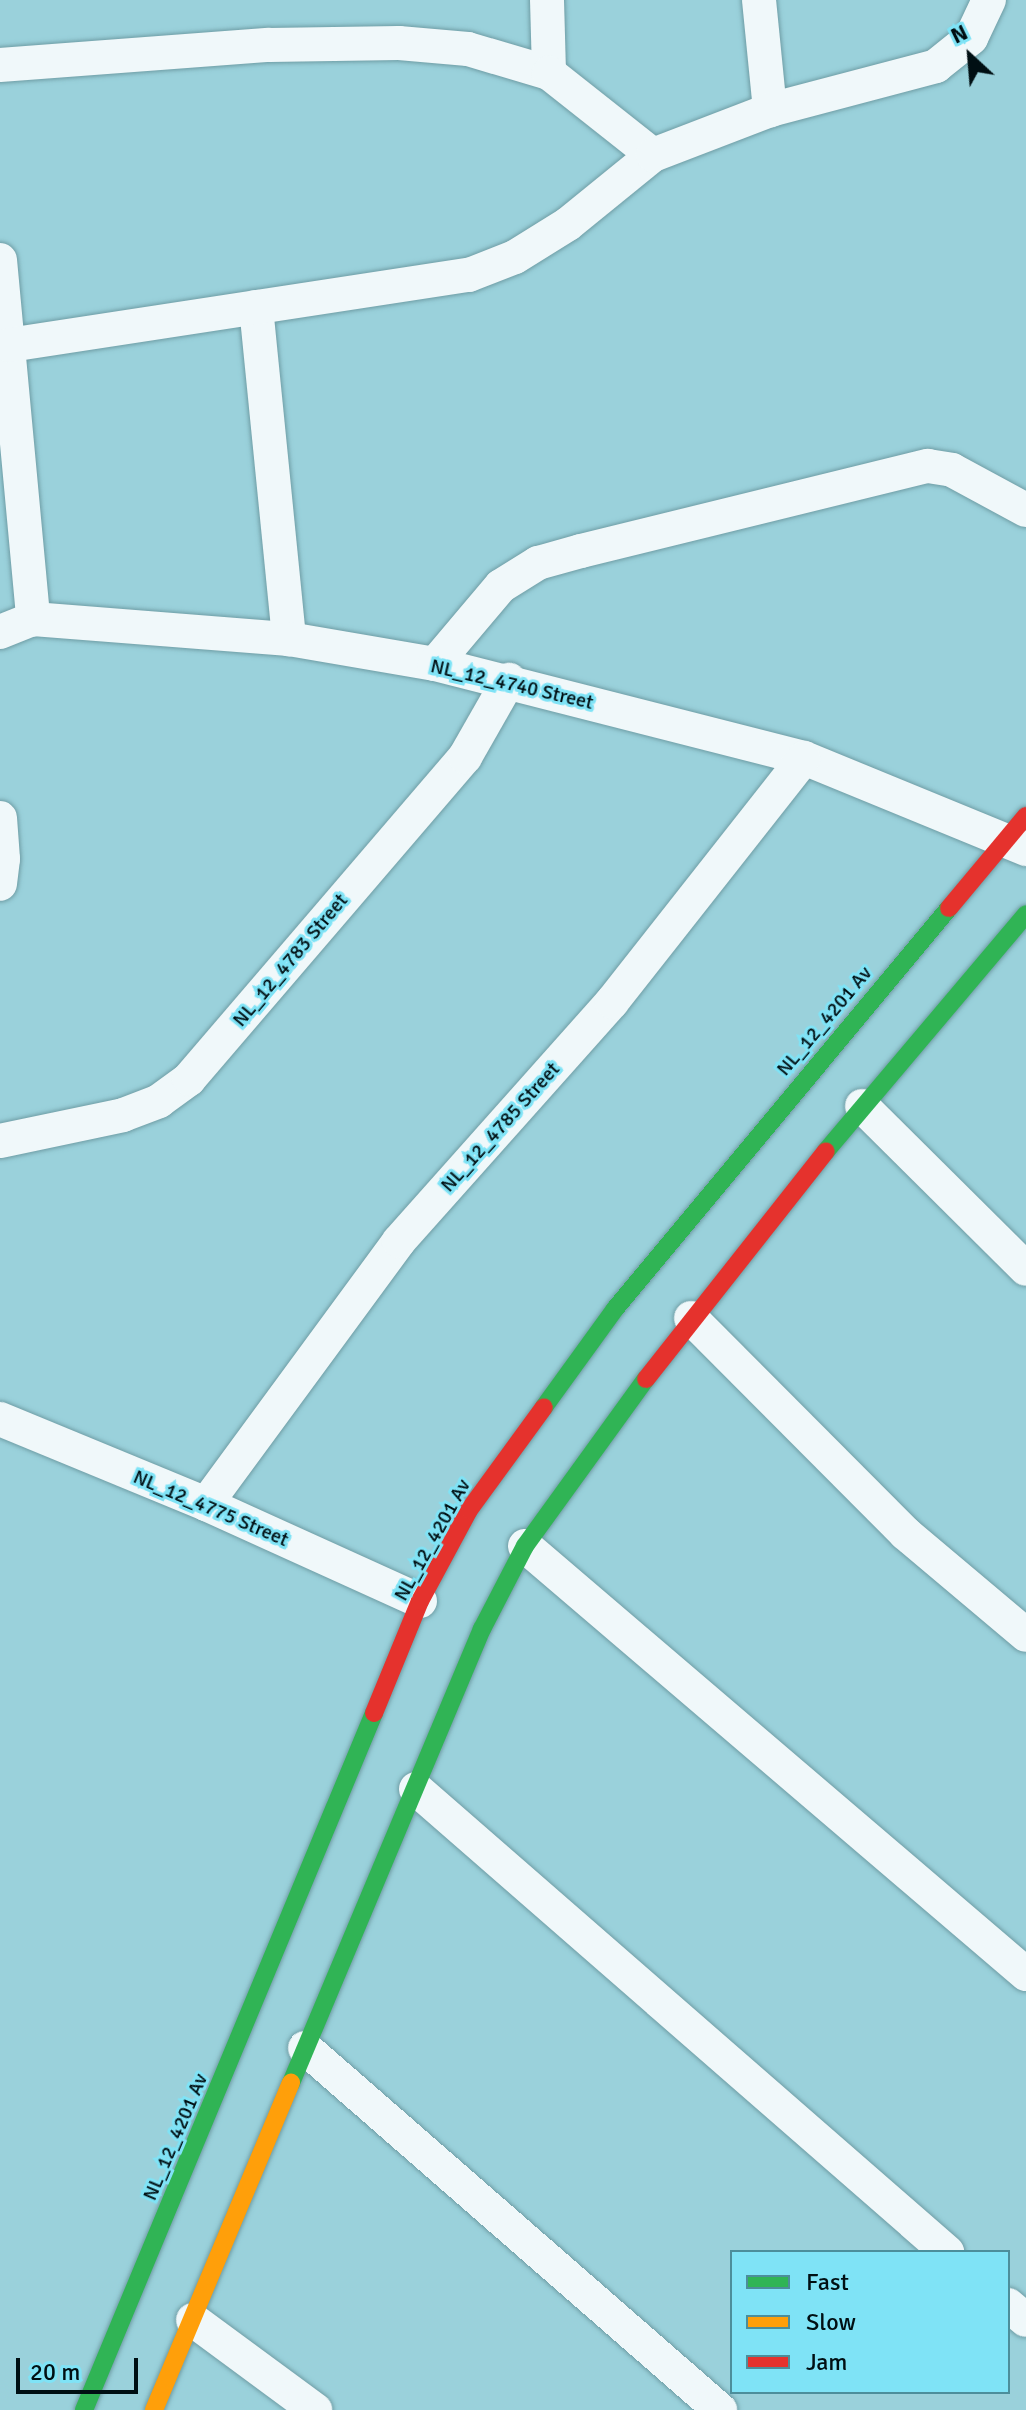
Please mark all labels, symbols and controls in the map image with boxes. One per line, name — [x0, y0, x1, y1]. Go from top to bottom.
north arrow — [930, 16, 1010, 96]
text: N — [946, 18, 972, 49]
street label: NL_12_4740 Street — [428, 654, 596, 714]
street label: NL_12_4783 Street — [227, 889, 353, 1031]
street label: NL_12_4201 Av — [771, 961, 877, 1081]
street label: NL_12_4785 Street — [435, 1057, 565, 1197]
street label: NL_12_4775 Street — [130, 1464, 292, 1552]
street label: NL_12_4201 Av — [389, 1475, 475, 1605]
street label: NL_12_4201 Av — [138, 2070, 212, 2204]
legend — [730, 2250, 1010, 2394]
text: Fast — [806, 2267, 849, 2297]
text: Slow — [806, 2307, 856, 2337]
scale bar — [20, 2342, 142, 2392]
text: Jam — [806, 2347, 847, 2377]
text: 20 m — [30, 2357, 80, 2387]

